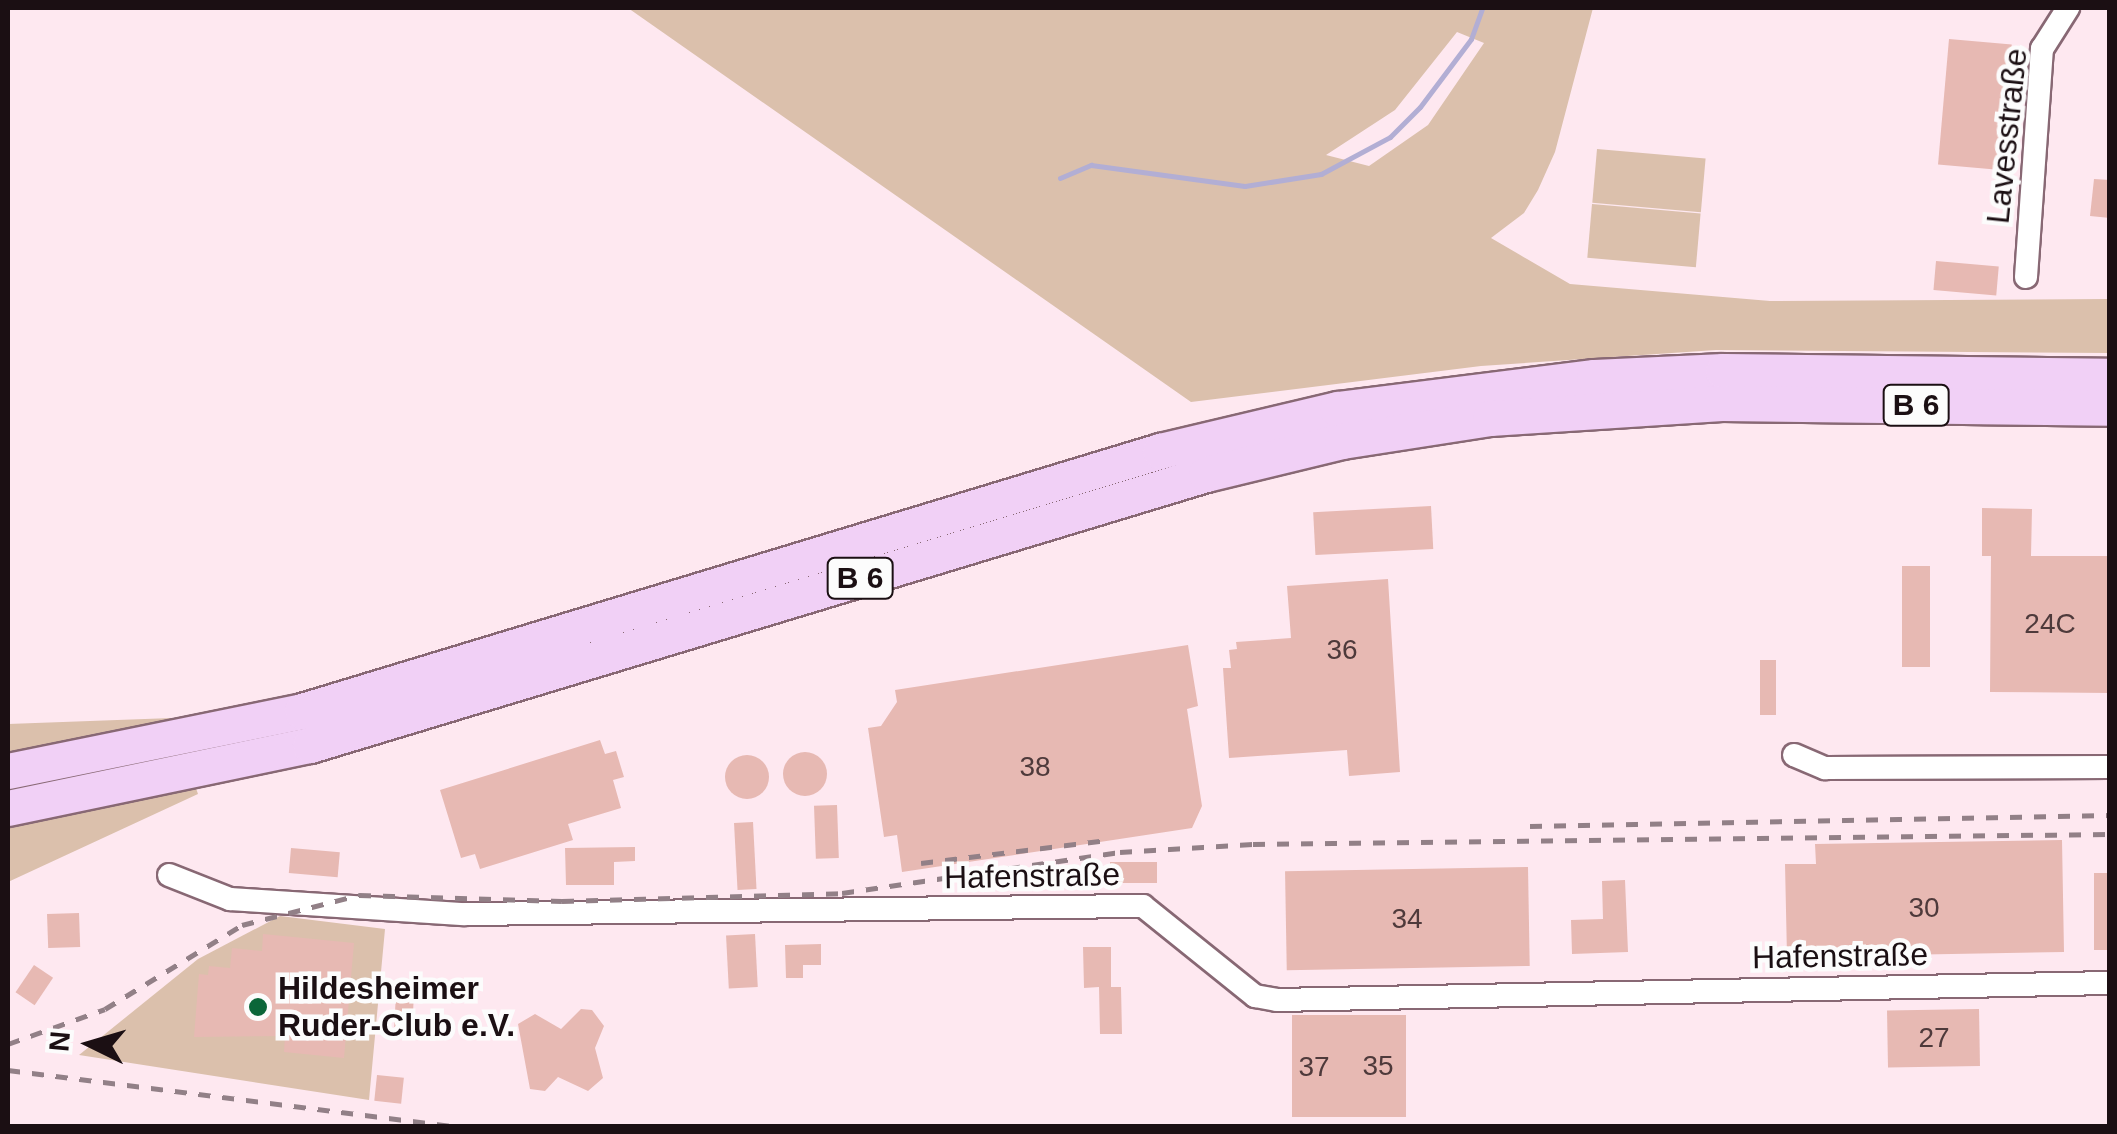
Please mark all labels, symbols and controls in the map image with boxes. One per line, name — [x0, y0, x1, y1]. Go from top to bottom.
street label: Lavesstraße — [1979, 46, 2035, 226]
road number: B 6 — [1881, 380, 1951, 430]
road number: B 6 — [825, 553, 895, 603]
house number: 24C — [2024, 607, 2076, 641]
house number: 36 — [1326, 633, 1358, 667]
house number: 38 — [1019, 750, 1051, 784]
street label: Hafenstraße — [944, 855, 1120, 897]
house number: 30 — [1908, 891, 1940, 925]
house number: 34 — [1391, 902, 1423, 936]
street label: Hafenstraße — [1752, 935, 1928, 977]
place label: Hildesheimer Ruder-Club e.V. — [278, 970, 515, 1045]
north arrow — [40, 994, 140, 1094]
marker: Hildesheimer Ruder-Club e.V. — [247, 996, 269, 1018]
house number: 27 — [1918, 1021, 1950, 1055]
text: N — [43, 1030, 76, 1053]
house number: 35 — [1362, 1049, 1394, 1083]
house number: 37 — [1298, 1050, 1330, 1084]

